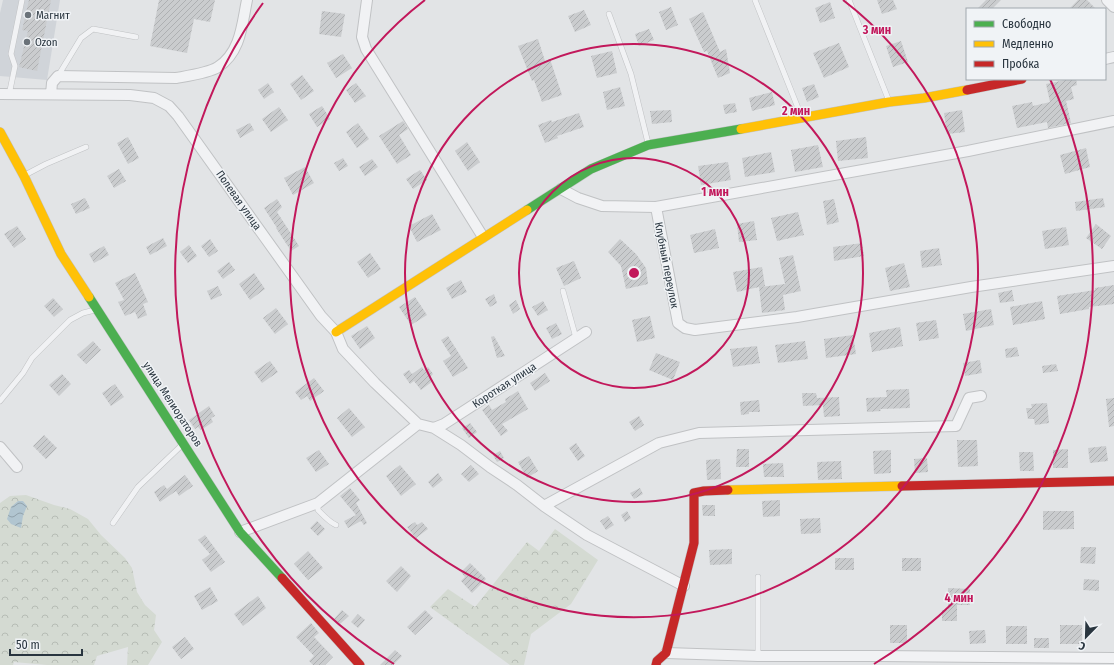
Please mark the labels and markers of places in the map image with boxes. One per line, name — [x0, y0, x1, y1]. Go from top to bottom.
place label: Магнит — [36, 9, 70, 22]
marker: Магнит — [23, 10, 33, 20]
place label: Ozon — [35, 36, 58, 49]
marker: Ozon — [22, 37, 32, 47]
centre of rings — [627, 266, 641, 280]

